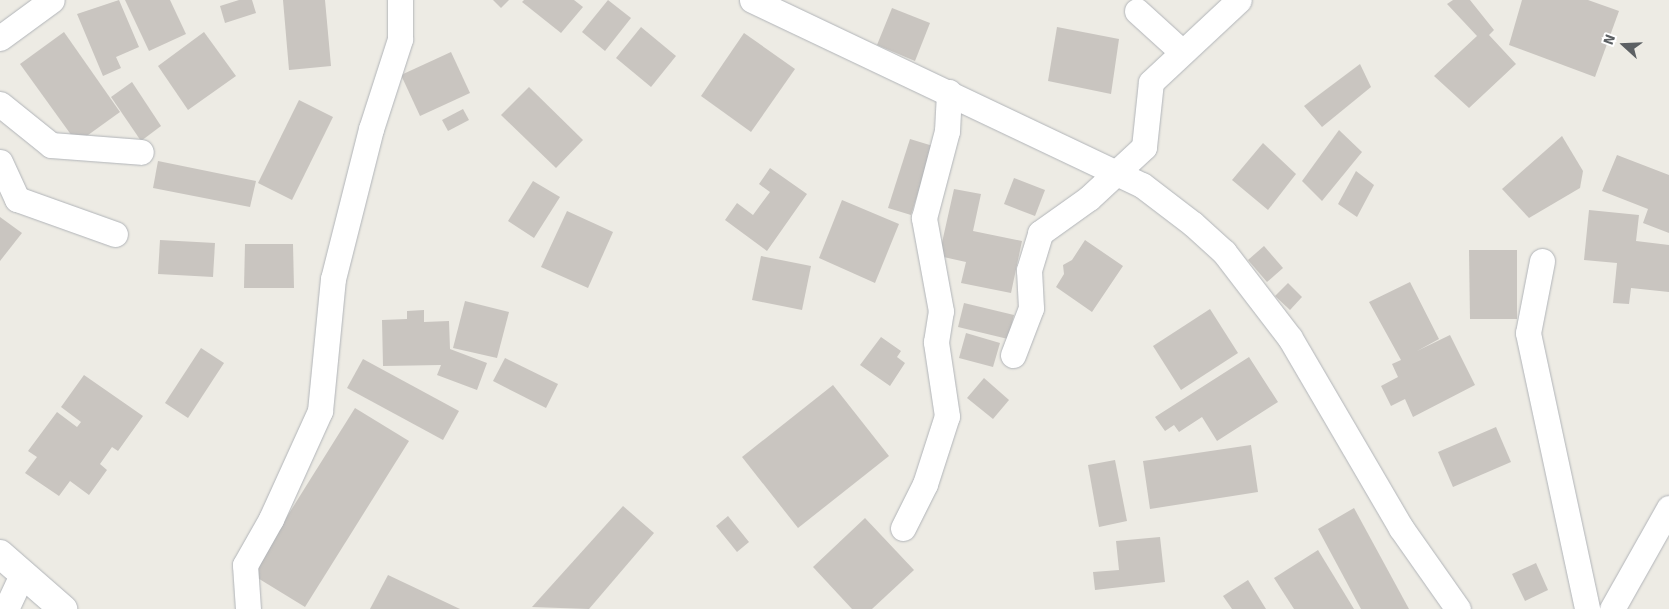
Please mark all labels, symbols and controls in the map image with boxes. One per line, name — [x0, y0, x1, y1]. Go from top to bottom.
north arrow — [1599, 20, 1649, 70]
text: N — [1600, 32, 1619, 47]

